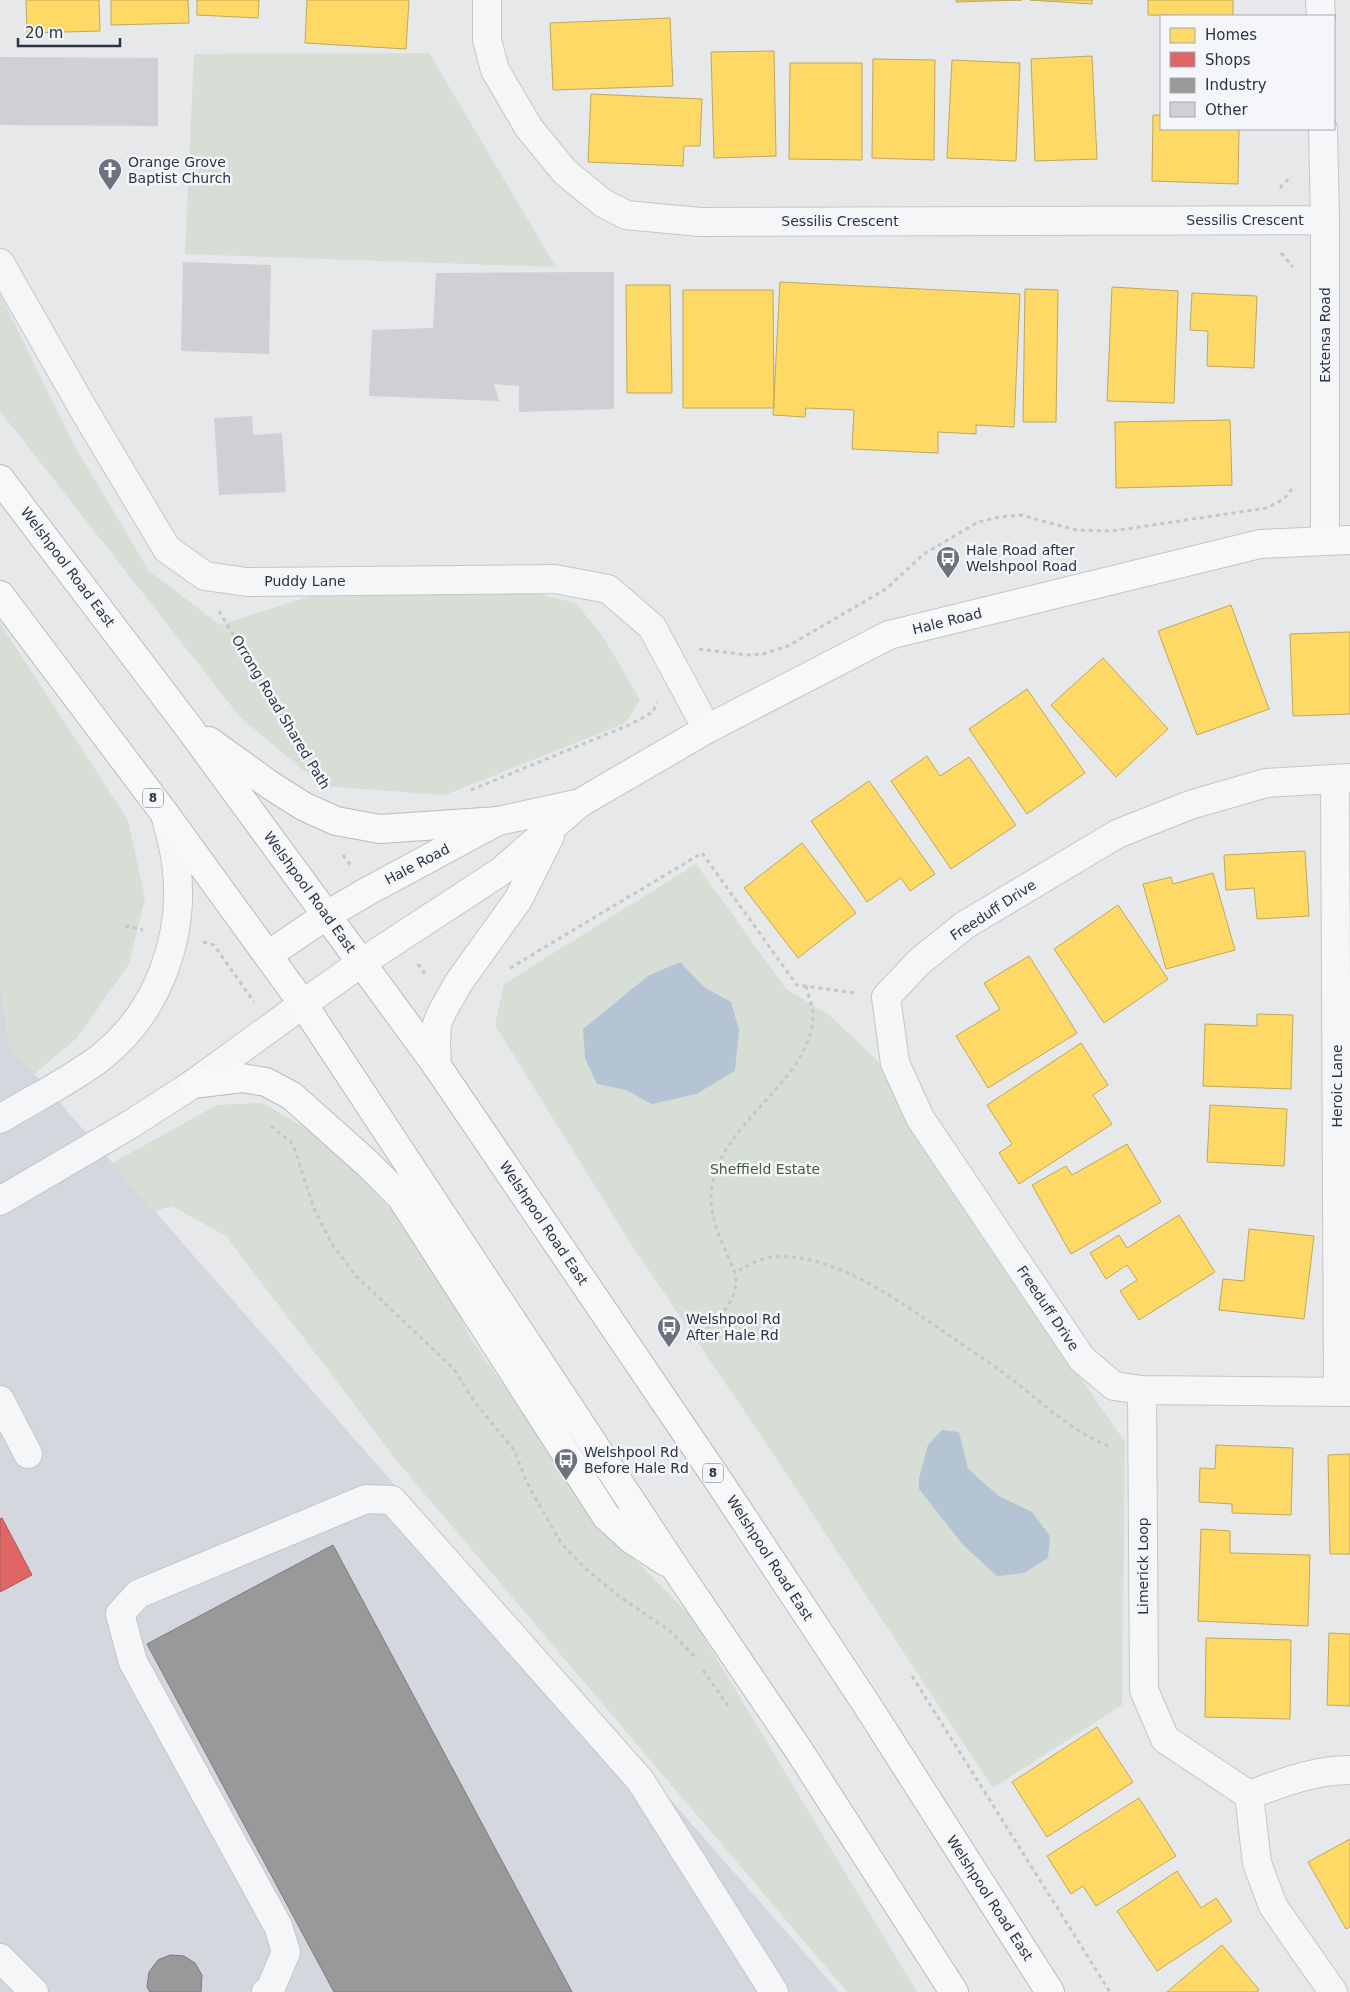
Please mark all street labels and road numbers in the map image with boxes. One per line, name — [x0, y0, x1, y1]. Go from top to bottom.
street label: Sessilis Crescent — [1186, 212, 1304, 228]
street label: Sessilis Crescent — [781, 213, 899, 229]
street label: Extensa Road — [1317, 287, 1333, 383]
street label: Welshpool Road East — [18, 504, 119, 630]
street label: Puddy Lane — [264, 573, 346, 589]
street label: Hale Road — [911, 605, 983, 637]
street label: Orrong Road Shared Path — [229, 632, 333, 792]
road number: 8 — [143, 788, 163, 808]
street label: Welshpool Road East — [261, 828, 360, 956]
street label: Hale Road — [382, 840, 452, 888]
street label: Freeduff Drive — [947, 876, 1039, 944]
street label: Heroic Lane — [1329, 1044, 1345, 1128]
street label: Welshpool Road East — [497, 1158, 592, 1288]
street label: Freeduff Drive — [1014, 1263, 1082, 1353]
road number: 8 — [703, 1464, 723, 1482]
street label: Welshpool Road East — [724, 1492, 817, 1624]
street label: Limerick Loop — [1135, 1517, 1151, 1615]
street label: Welshpool Road East — [944, 1832, 1037, 1964]

